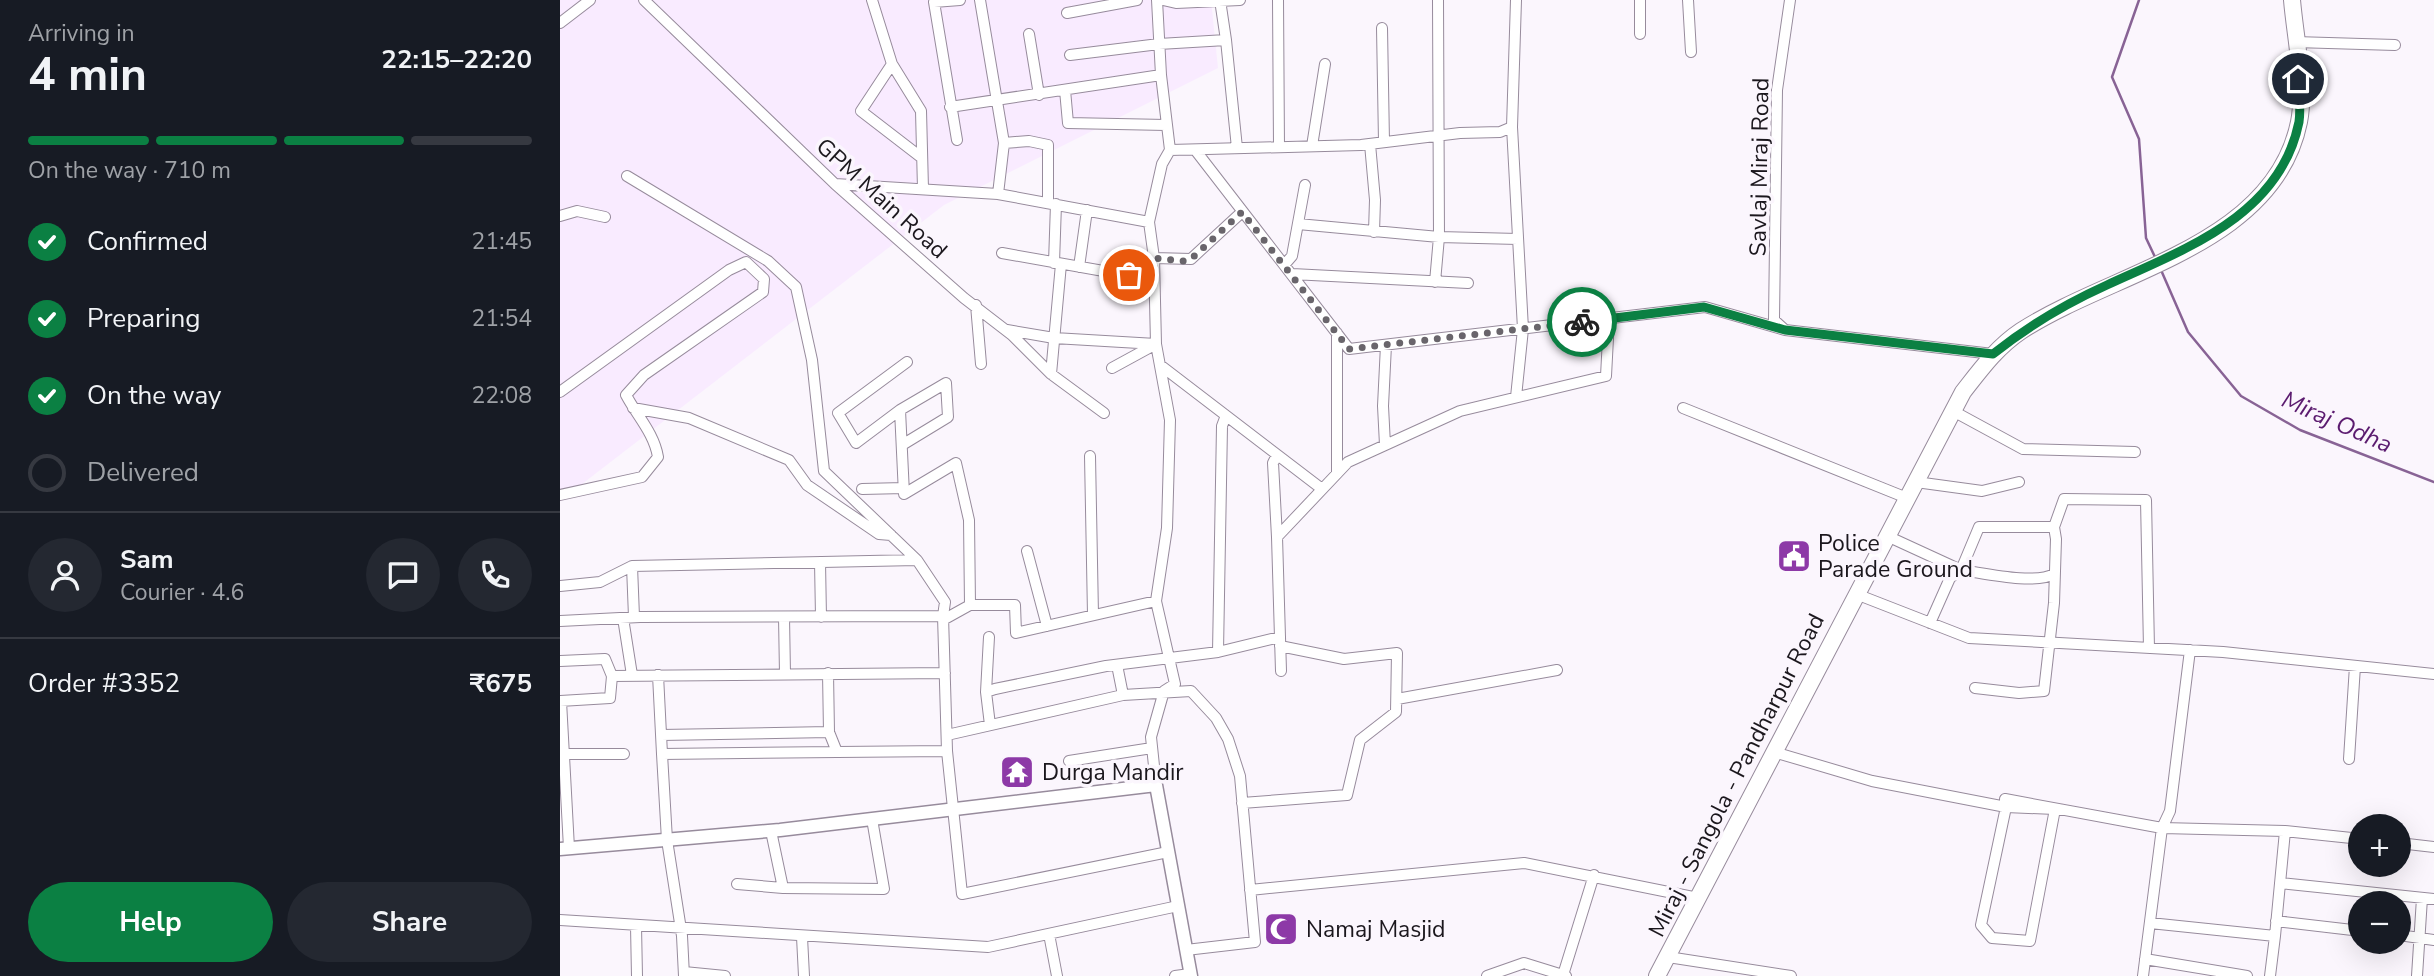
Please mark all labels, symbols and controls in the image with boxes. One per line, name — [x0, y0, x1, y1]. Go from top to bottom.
text: Arriving in — [28, 18, 135, 49]
text: 22:15–22:20 — [381, 42, 532, 77]
text: 4 min — [28, 43, 147, 106]
pin — [2268, 49, 2328, 109]
icon: home — [2279, 60, 2317, 98]
street label: Savlaj Miraj Road — [1742, 77, 1777, 257]
street label: GPM Main Road — [809, 131, 954, 266]
text: On the way · 710 m — [28, 155, 231, 186]
icon: check — [28, 223, 66, 261]
text: Confirmed — [87, 224, 208, 259]
text: 21:45 — [472, 226, 532, 257]
pin — [1099, 245, 1159, 305]
icon: bag — [1110, 256, 1148, 294]
courier — [1547, 287, 1617, 357]
icon: check — [28, 300, 66, 338]
text: Preparing — [87, 301, 200, 336]
text: 21:54 — [472, 303, 532, 334]
icon: bike — [1563, 303, 1601, 341]
icon: check — [28, 377, 66, 415]
text: On the way — [87, 378, 221, 413]
text: 22:08 — [472, 380, 532, 411]
water label: Miraj Odha — [2277, 383, 2397, 461]
text: Delivered — [87, 455, 199, 490]
place label: Police Parade Ground — [1818, 528, 1973, 585]
public building icon: Police Parade Ground — [1775, 537, 1813, 575]
button: person — [28, 538, 102, 612]
button: chat — [366, 538, 440, 612]
button: phone — [458, 538, 532, 612]
text: Sam — [120, 542, 173, 577]
text: Courier · 4.6 — [120, 577, 244, 608]
street label: Miraj - Sangola - Pandharpur Road — [1641, 608, 1832, 942]
text: Order #3352 — [28, 666, 180, 701]
text: ₹675 — [470, 666, 532, 701]
temple icon: Durga Mandir — [998, 753, 1036, 791]
place label: Durga Mandir — [1042, 757, 1184, 788]
map controls — [2348, 814, 2411, 954]
button: + — [2348, 814, 2411, 877]
button: Help — [28, 882, 273, 962]
button: Share — [287, 882, 532, 962]
button: − — [2348, 891, 2411, 954]
mosque icon: Namaj Masjid — [1262, 910, 1300, 948]
place label: Namaj Masjid — [1306, 914, 1446, 945]

